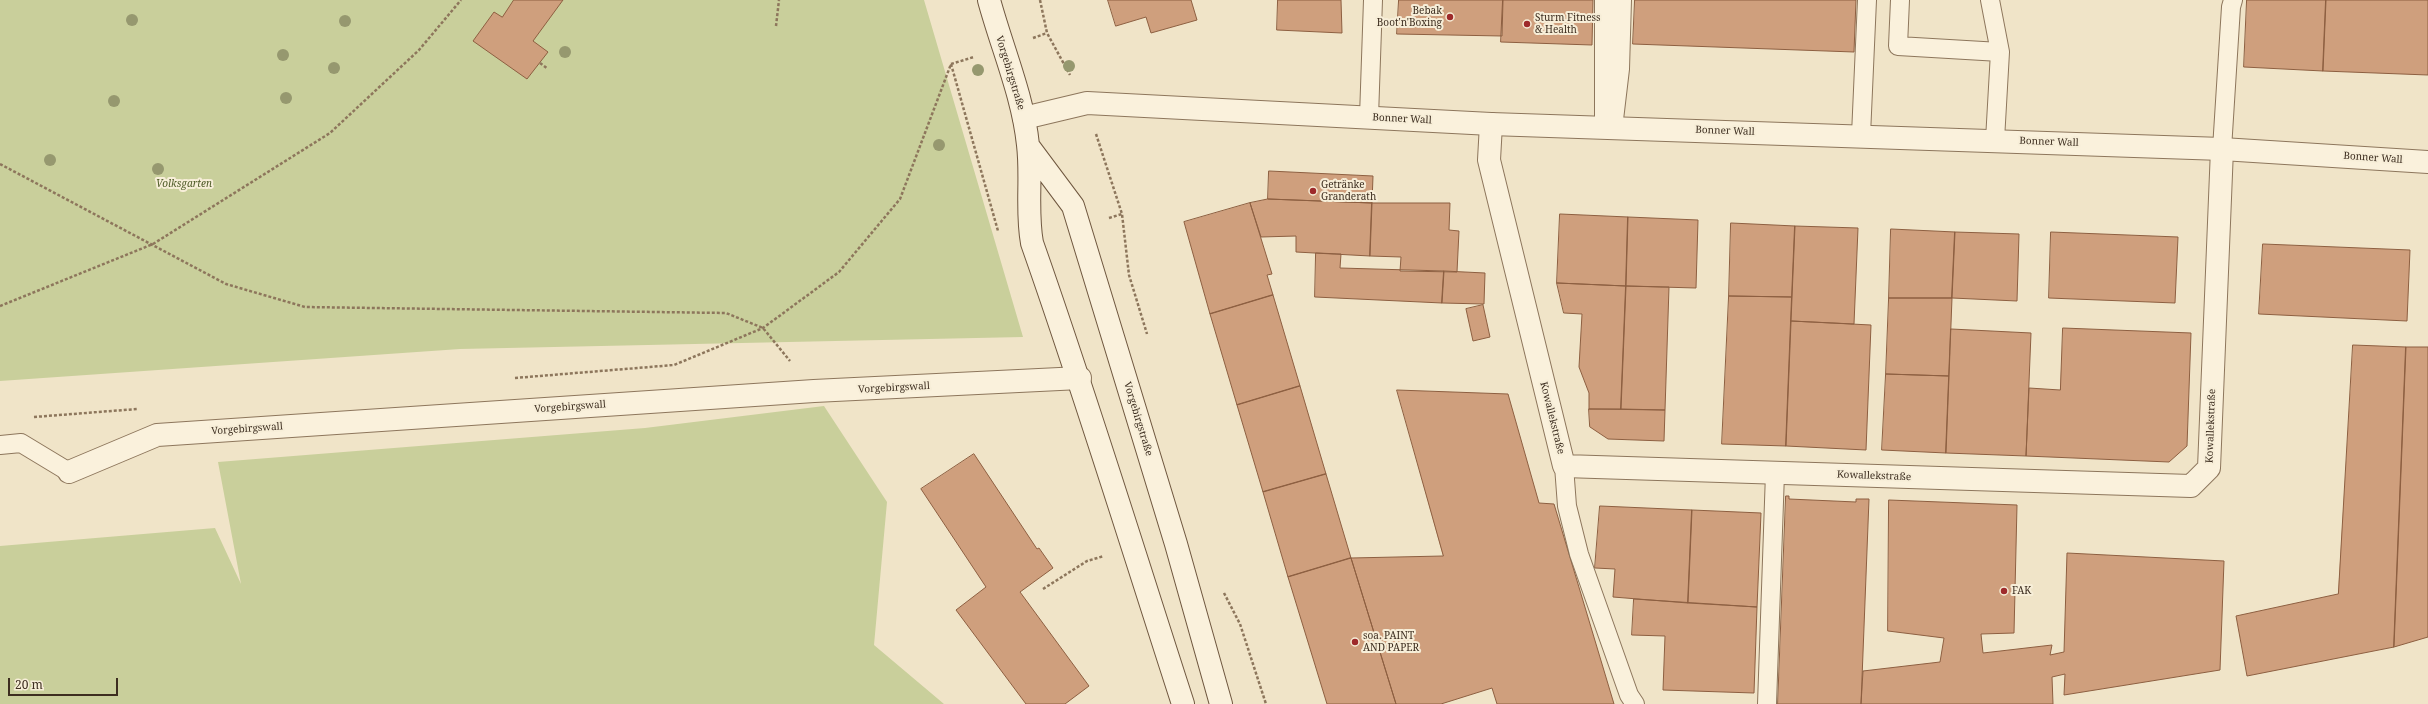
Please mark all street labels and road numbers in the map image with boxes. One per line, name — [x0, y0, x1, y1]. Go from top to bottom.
street label: Vorgebirgstraße — [993, 35, 1027, 111]
street label: Bonner Wall — [1372, 111, 1432, 127]
street label: Bonner Wall — [1695, 124, 1755, 138]
street label: Bonner Wall — [2019, 135, 2079, 149]
street label: Bonner Wall — [2343, 150, 2403, 166]
street label: Vorgebirgswall — [858, 380, 930, 396]
street label: Vorgebirgstraße — [1121, 381, 1155, 457]
street label: Kowallekstraße — [1537, 381, 1567, 455]
street label: Kowallekstraße — [2204, 389, 2218, 463]
street label: Vorgebirgswall — [534, 399, 606, 415]
street label: Vorgebirgswall — [211, 421, 283, 437]
street label: Kowallekstraße — [1837, 469, 1911, 483]

